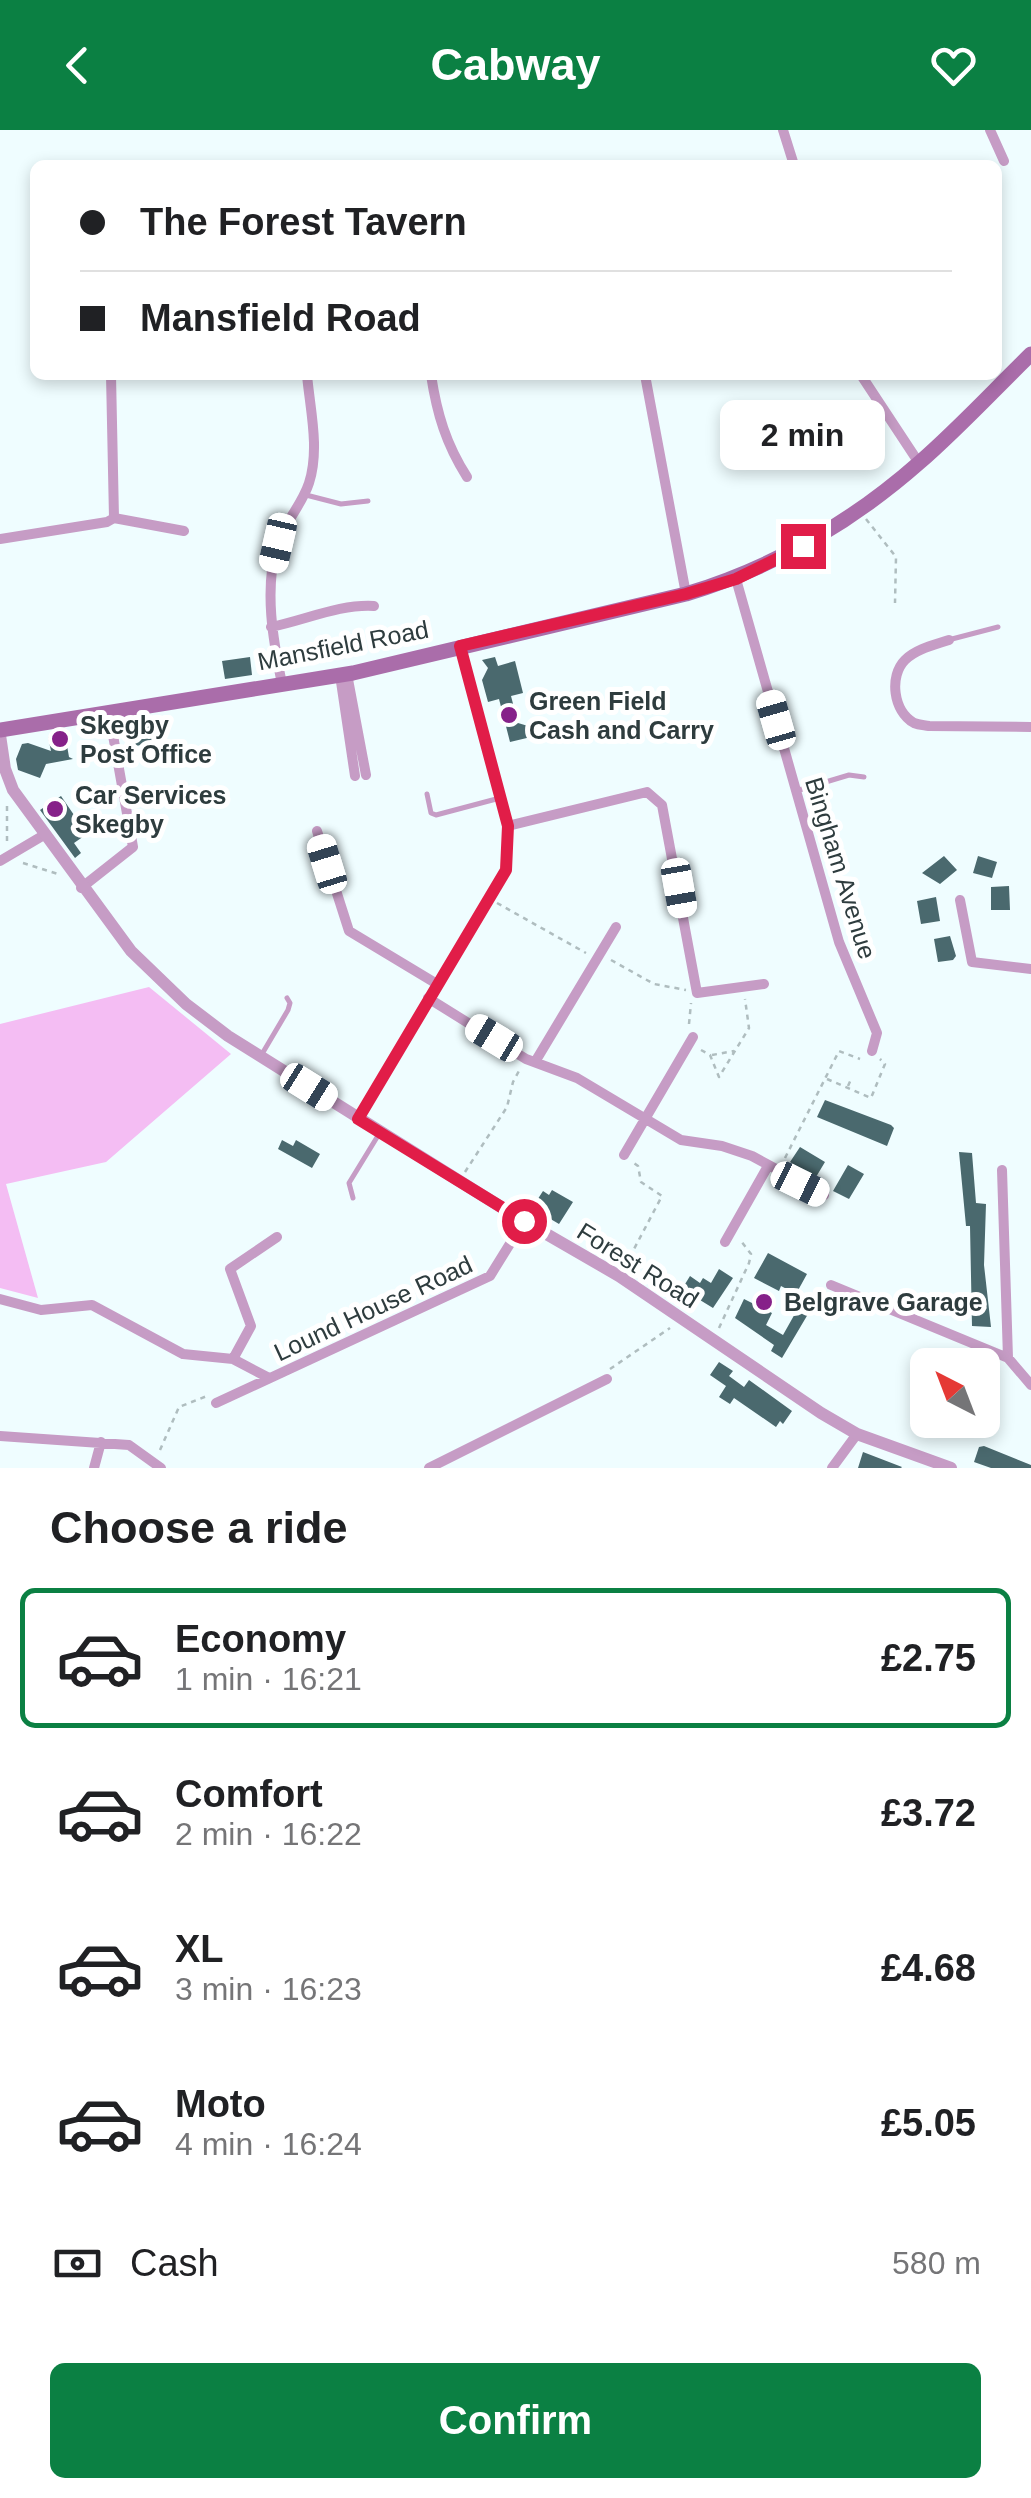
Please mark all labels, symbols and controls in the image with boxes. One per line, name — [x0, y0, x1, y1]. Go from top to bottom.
icon: back — [50, 38, 105, 93]
icon: heart — [926, 38, 981, 93]
text: Cabway — [430, 39, 601, 90]
text: The Forest Tavern — [140, 201, 467, 243]
text: Mansfield Road — [140, 297, 421, 339]
callout: 2 min — [720, 401, 886, 471]
text: 2 min — [761, 417, 844, 453]
car — [257, 510, 299, 576]
route end — [781, 524, 826, 569]
street label: Mansfield Road — [255, 615, 431, 675]
place label: Green Field Cash and Carry — [529, 687, 714, 744]
car — [753, 687, 799, 753]
marker: Green Field Cash and Carry — [498, 704, 520, 726]
place label: Skegby Post Office — [80, 711, 212, 768]
marker: Skegby Post Office — [49, 728, 71, 750]
street label: Bingham Avenue — [800, 774, 882, 962]
place label: Car Services Skegby — [75, 781, 227, 838]
marker: Car Services Skegby — [44, 798, 66, 820]
car — [304, 831, 350, 897]
car — [659, 856, 699, 920]
car — [461, 1010, 527, 1066]
car — [276, 1058, 342, 1116]
car — [766, 1157, 834, 1211]
route start — [502, 1199, 547, 1244]
street label: Forest Road — [572, 1217, 704, 1313]
street label: Lound House Road — [269, 1250, 477, 1366]
place label: Belgrave Garage — [784, 1288, 983, 1316]
marker: Belgrave Garage — [753, 1291, 775, 1313]
north arrow — [910, 1348, 1000, 1438]
map controls — [910, 1348, 1000, 1438]
text: Choose a ride — [50, 1502, 348, 1553]
icon: car — [55, 1613, 145, 1703]
text: Economy — [175, 1618, 346, 1660]
text: £2.75 — [881, 1637, 976, 1679]
text: 1 min · 16:21 — [175, 1661, 362, 1697]
icon: car — [55, 1768, 145, 1858]
text: Comfort — [175, 1773, 323, 1815]
text: £3.72 — [881, 1792, 976, 1834]
text: 2 min · 16:22 — [175, 1816, 362, 1852]
icon: car — [55, 1923, 145, 2013]
text: XL — [175, 1928, 224, 1970]
text: £4.68 — [881, 1947, 976, 1989]
text: 3 min · 16:23 — [175, 1971, 362, 2007]
icon: car — [55, 2078, 145, 2168]
text: Moto — [175, 2083, 266, 2125]
text: £5.05 — [881, 2102, 976, 2144]
text: 4 min · 16:24 — [175, 2126, 362, 2162]
icon: cash — [50, 2236, 105, 2291]
text: Cash — [130, 2242, 219, 2284]
text: 580 m — [892, 2245, 981, 2281]
button: Confirm — [50, 2363, 981, 2478]

